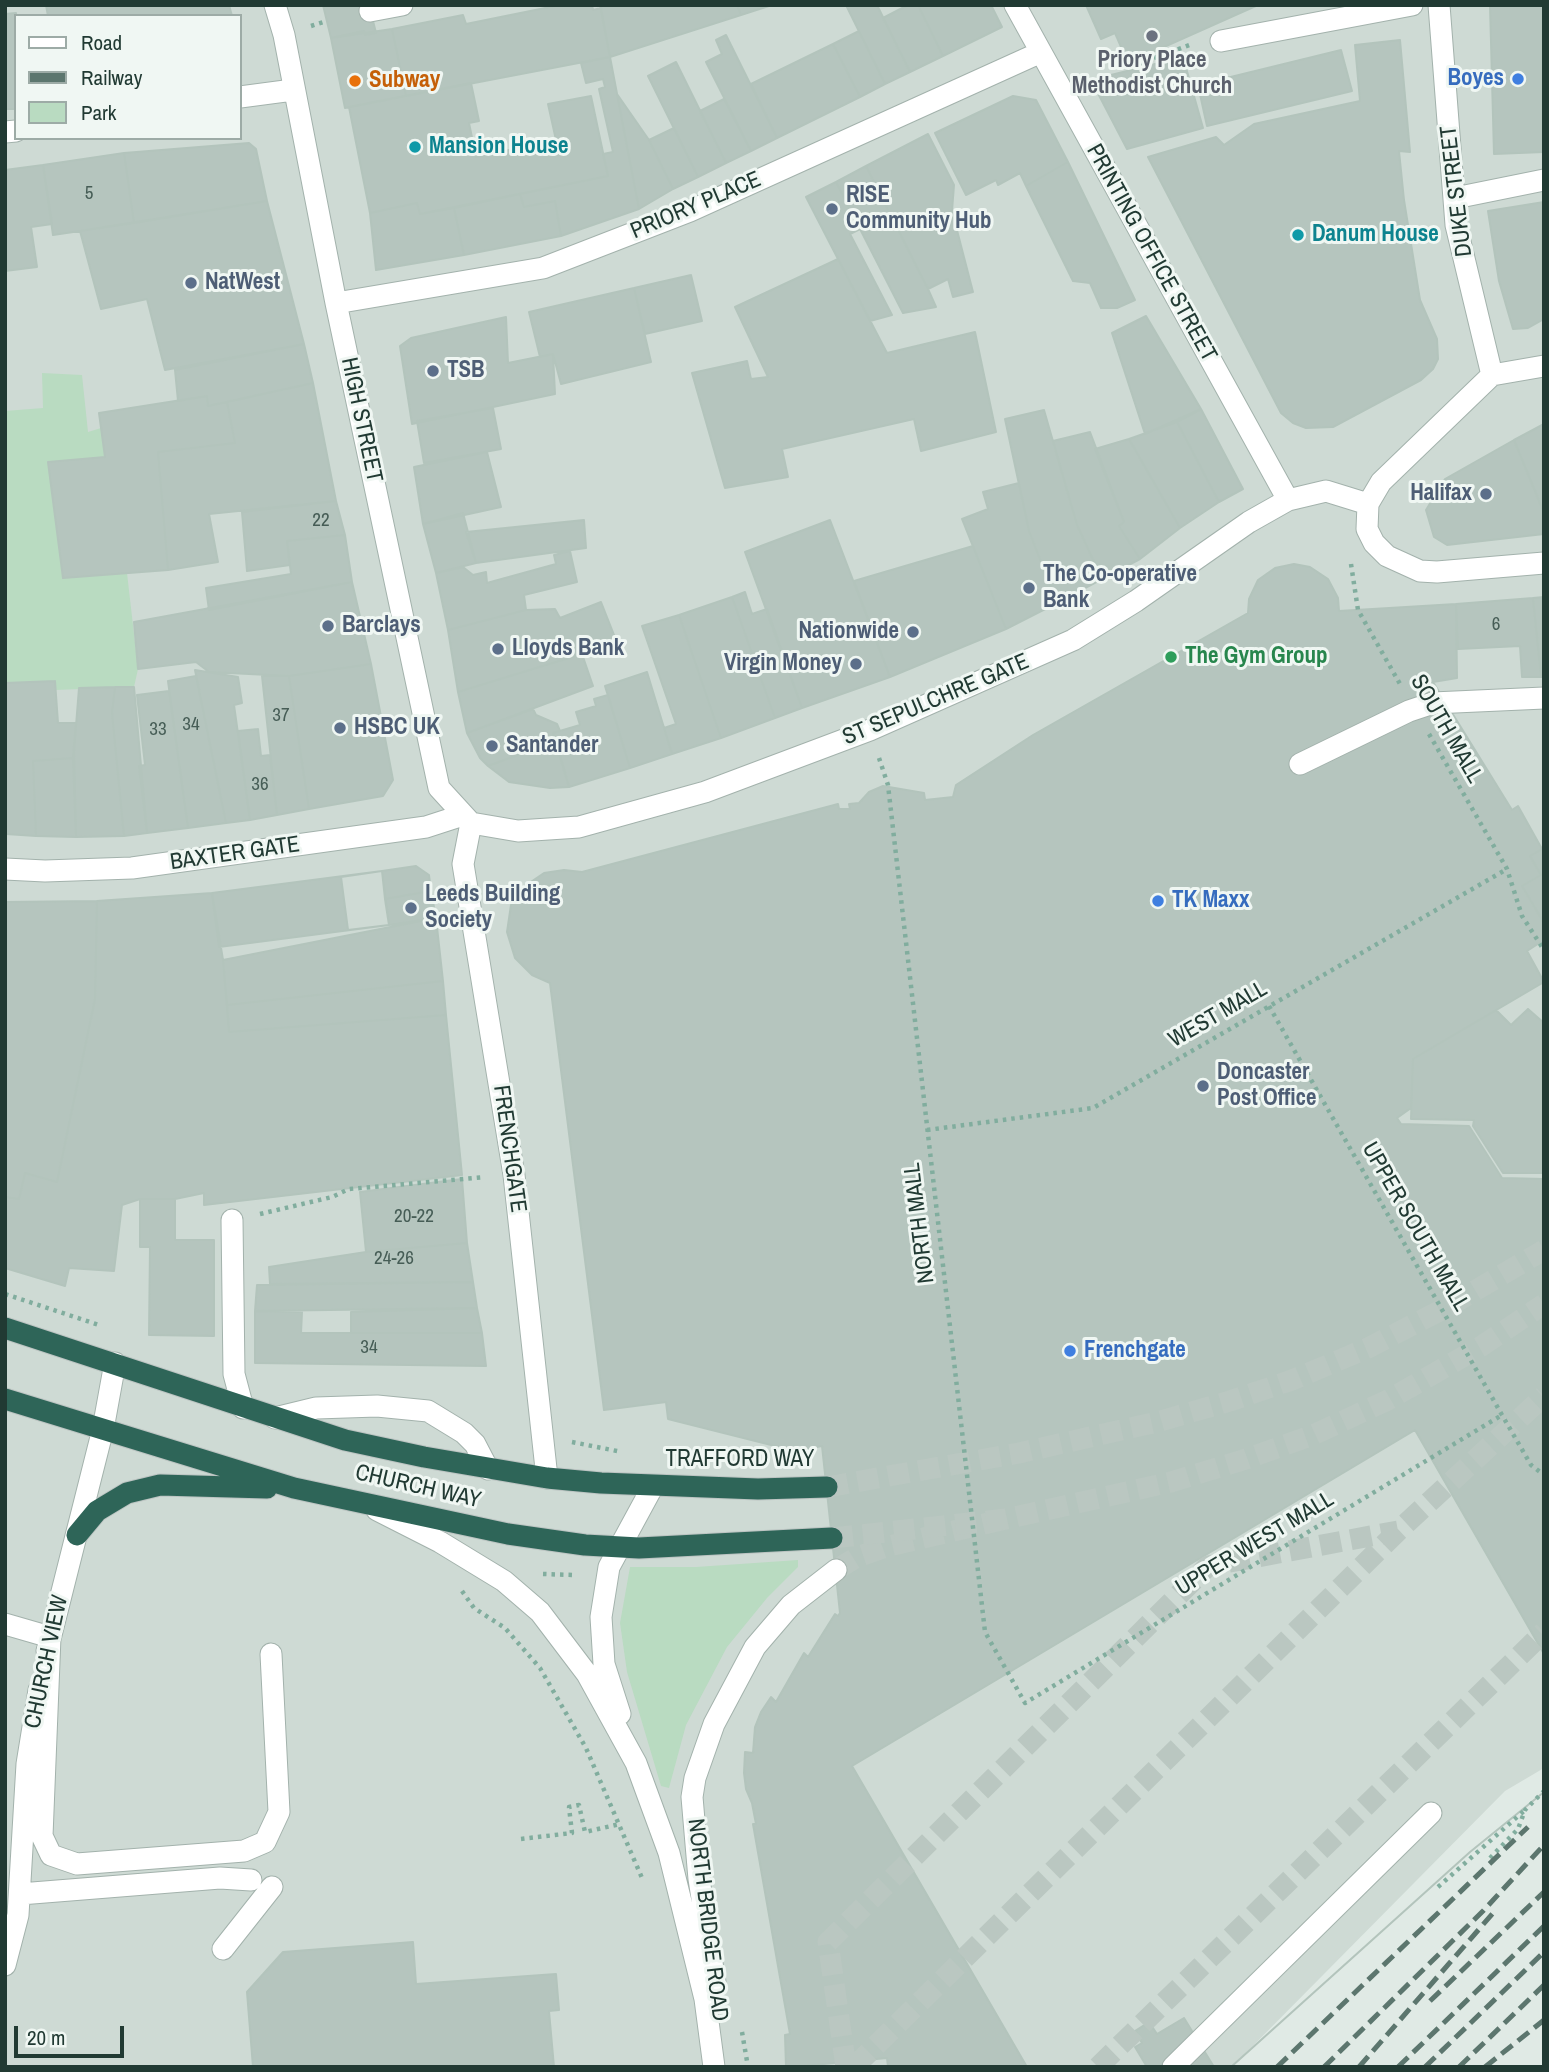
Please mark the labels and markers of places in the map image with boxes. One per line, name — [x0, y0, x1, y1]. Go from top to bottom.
marker: Priory Place Methodist Church — [1144, 28, 1160, 44]
place label: Priory Place Methodist Church — [1072, 47, 1232, 101]
place label: Boyes — [1447, 65, 1504, 93]
place label: Subway — [369, 67, 440, 95]
marker: Boyes — [1510, 71, 1526, 87]
marker: Subway — [347, 73, 363, 89]
place label: Mansion House — [429, 133, 568, 161]
marker: Mansion House — [407, 139, 423, 155]
place label: RISE Community Hub — [846, 182, 992, 236]
marker: RISE Community Hub — [824, 201, 840, 217]
place label: Danum House — [1312, 221, 1439, 249]
marker: Danum House — [1290, 227, 1306, 243]
place label: NatWest — [205, 269, 280, 297]
marker: NatWest — [183, 275, 199, 291]
place label: TSB — [447, 357, 485, 385]
marker: TSB — [425, 363, 441, 379]
place label: Halifax — [1410, 480, 1472, 508]
marker: Halifax — [1478, 486, 1494, 502]
place label: The Co-operative Bank — [1043, 561, 1197, 615]
marker: The Co-operative Bank — [1021, 580, 1037, 596]
place label: Barclays — [342, 612, 421, 640]
marker: Barclays — [320, 618, 336, 634]
place label: Nationwide — [798, 618, 899, 646]
marker: Nationwide — [905, 624, 921, 640]
place label: Lloyds Bank — [512, 635, 624, 663]
marker: Lloyds Bank — [490, 641, 506, 657]
place label: The Gym Group — [1185, 643, 1328, 671]
marker: The Gym Group — [1163, 649, 1179, 665]
place label: Virgin Money — [724, 650, 842, 678]
marker: Virgin Money — [848, 656, 864, 672]
place label: HSBC UK — [354, 714, 440, 742]
marker: HSBC UK — [332, 720, 348, 736]
place label: Santander — [506, 732, 598, 760]
marker: Santander — [484, 738, 500, 754]
place label: Leeds Building Society — [425, 881, 560, 935]
place label: TK Maxx — [1172, 887, 1250, 915]
marker: TK Maxx — [1150, 893, 1166, 909]
marker: Leeds Building Society — [403, 900, 419, 916]
place label: Doncaster Post Office — [1217, 1059, 1317, 1113]
marker: Doncaster Post Office — [1195, 1078, 1211, 1094]
place label: Frenchgate — [1084, 1337, 1186, 1365]
marker: Frenchgate — [1062, 1343, 1078, 1359]

